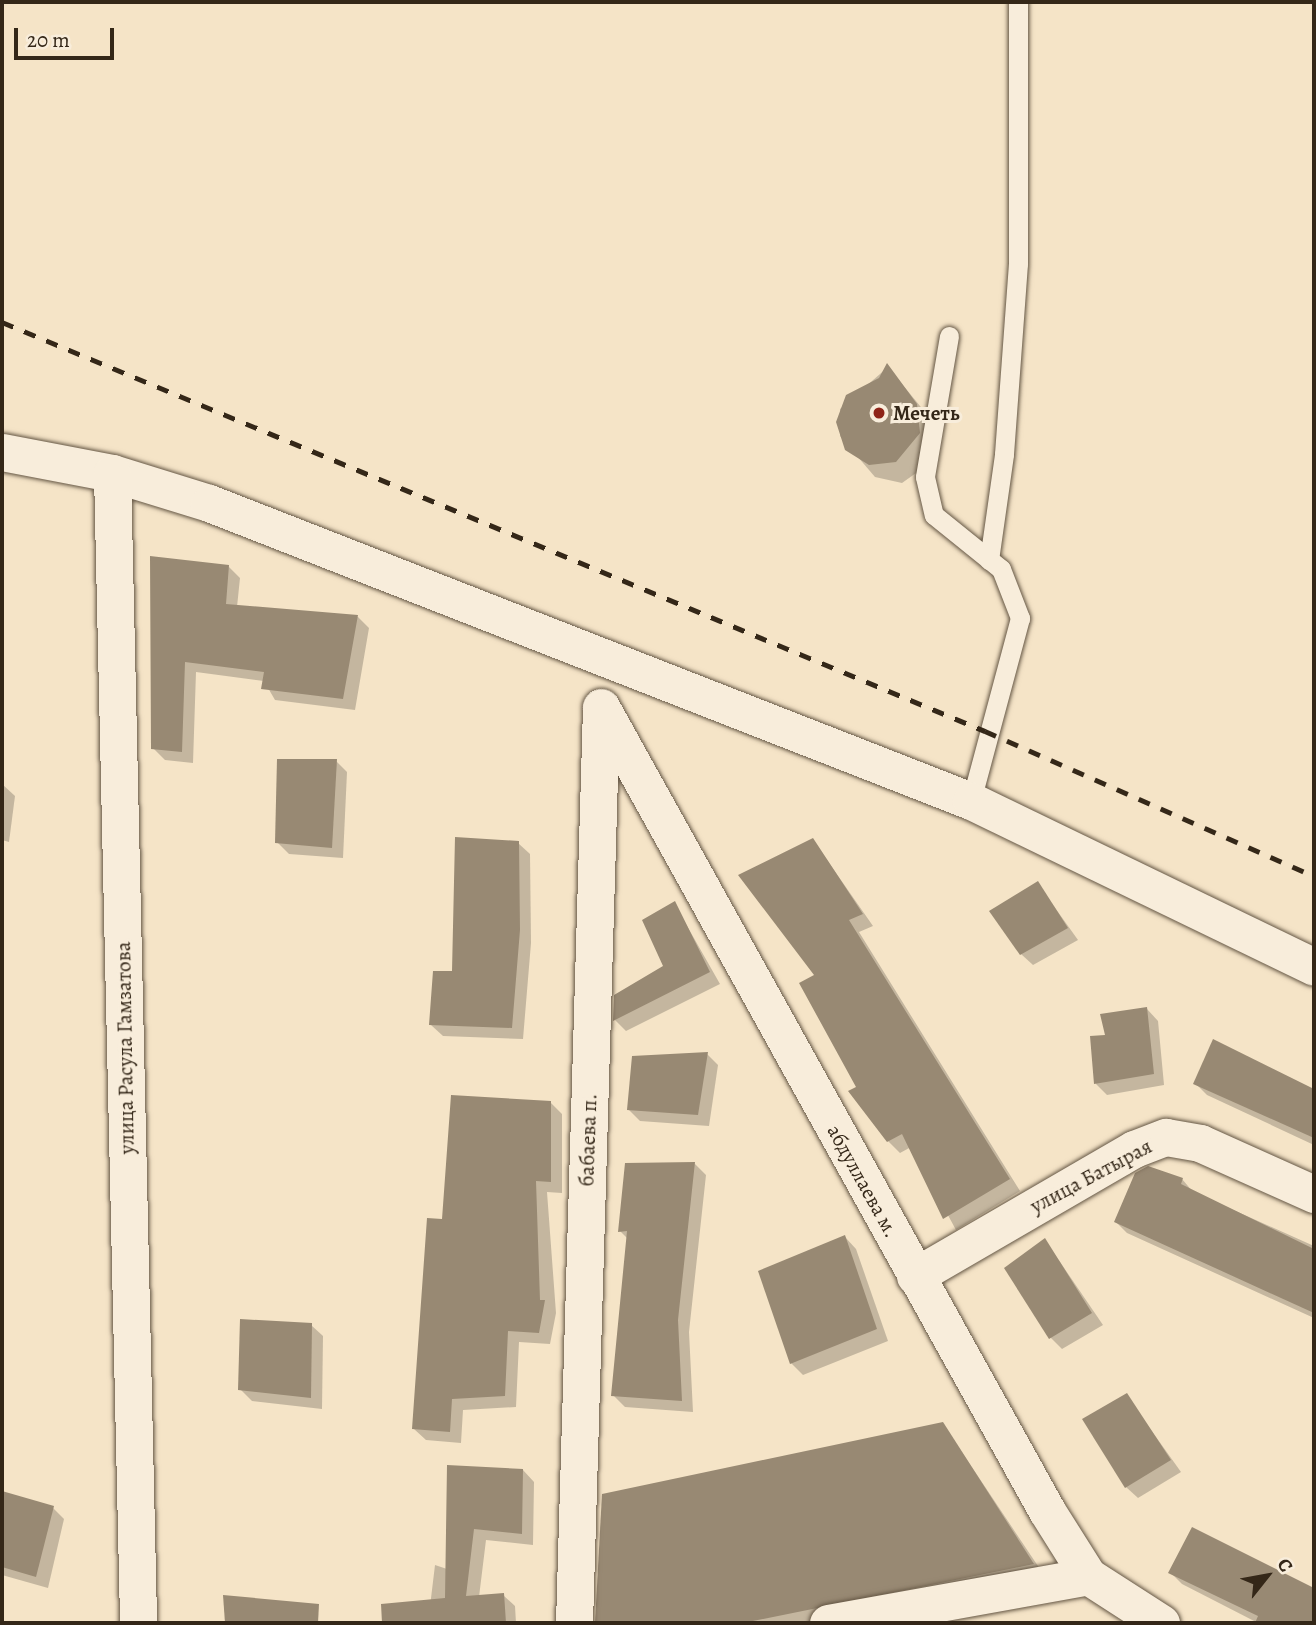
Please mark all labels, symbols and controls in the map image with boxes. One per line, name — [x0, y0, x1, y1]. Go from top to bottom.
scale bar — [18, 14, 117, 58]
text: 20 m — [27, 26, 70, 54]
place label: Мечеть — [893, 400, 960, 426]
marker: Мечеть — [871, 405, 887, 421]
street label: улица Расула Гамзатова — [111, 941, 139, 1155]
street label: бабаева п. — [574, 1093, 602, 1187]
street label: абдуллаева м. — [822, 1120, 904, 1242]
street label: улица Батырая — [1026, 1133, 1156, 1219]
north arrow — [1232, 1541, 1302, 1611]
text: С — [1271, 1553, 1299, 1577]

